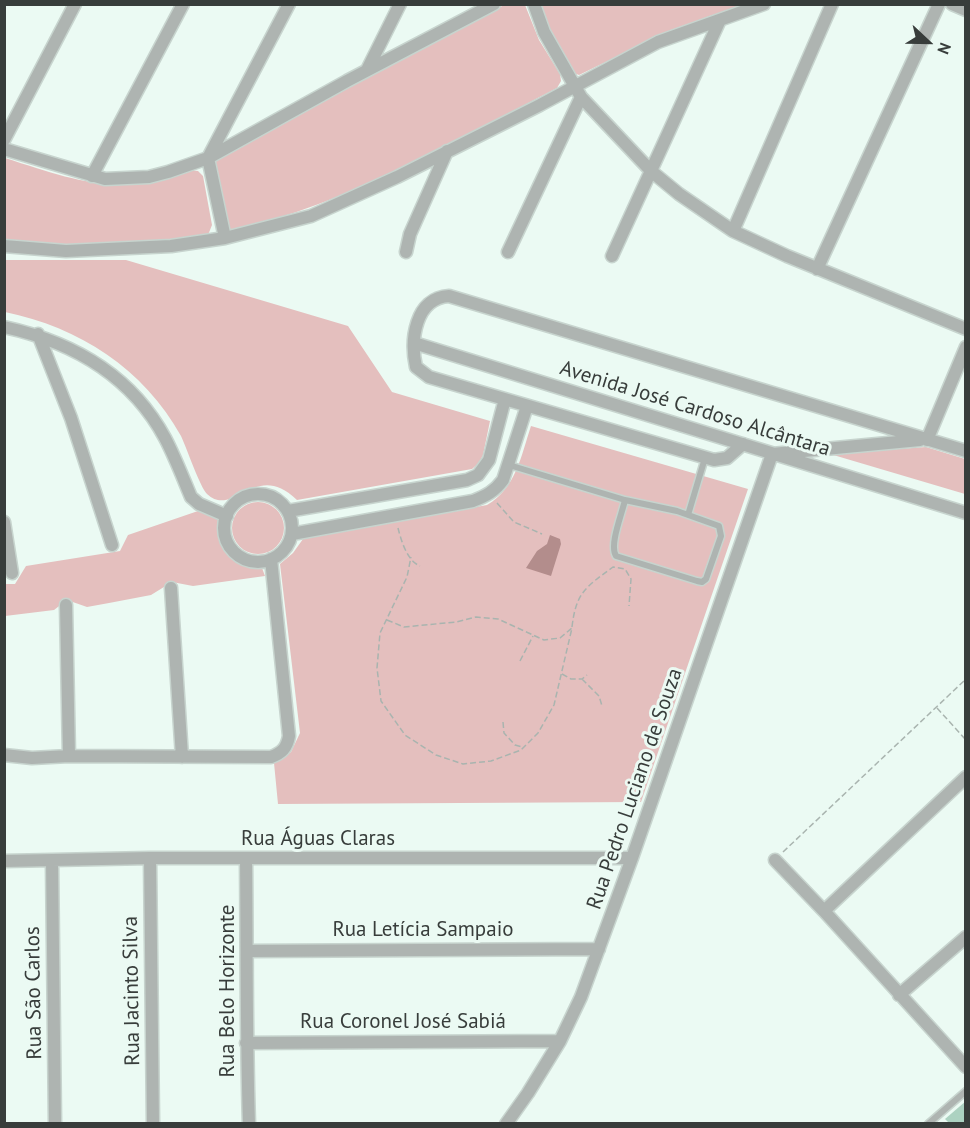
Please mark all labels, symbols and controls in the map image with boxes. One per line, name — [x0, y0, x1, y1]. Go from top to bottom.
north arrow — [898, 12, 958, 72]
text: N — [933, 40, 956, 57]
street label: Avenida José Cardoso Alcântara — [557, 356, 833, 462]
street label: Rua Pedro Luciano de Souza — [582, 665, 688, 913]
street label: Rua Águas Claras — [241, 826, 395, 852]
street label: Rua Belo Horizonte — [215, 904, 241, 1078]
street label: Rua Jacinto Silva — [118, 916, 146, 1066]
street label: Rua Letícia Sampaio — [332, 917, 514, 943]
street label: Rua São Carlos — [20, 926, 48, 1060]
street label: Rua Coronel José Sabiá — [300, 1009, 506, 1035]

